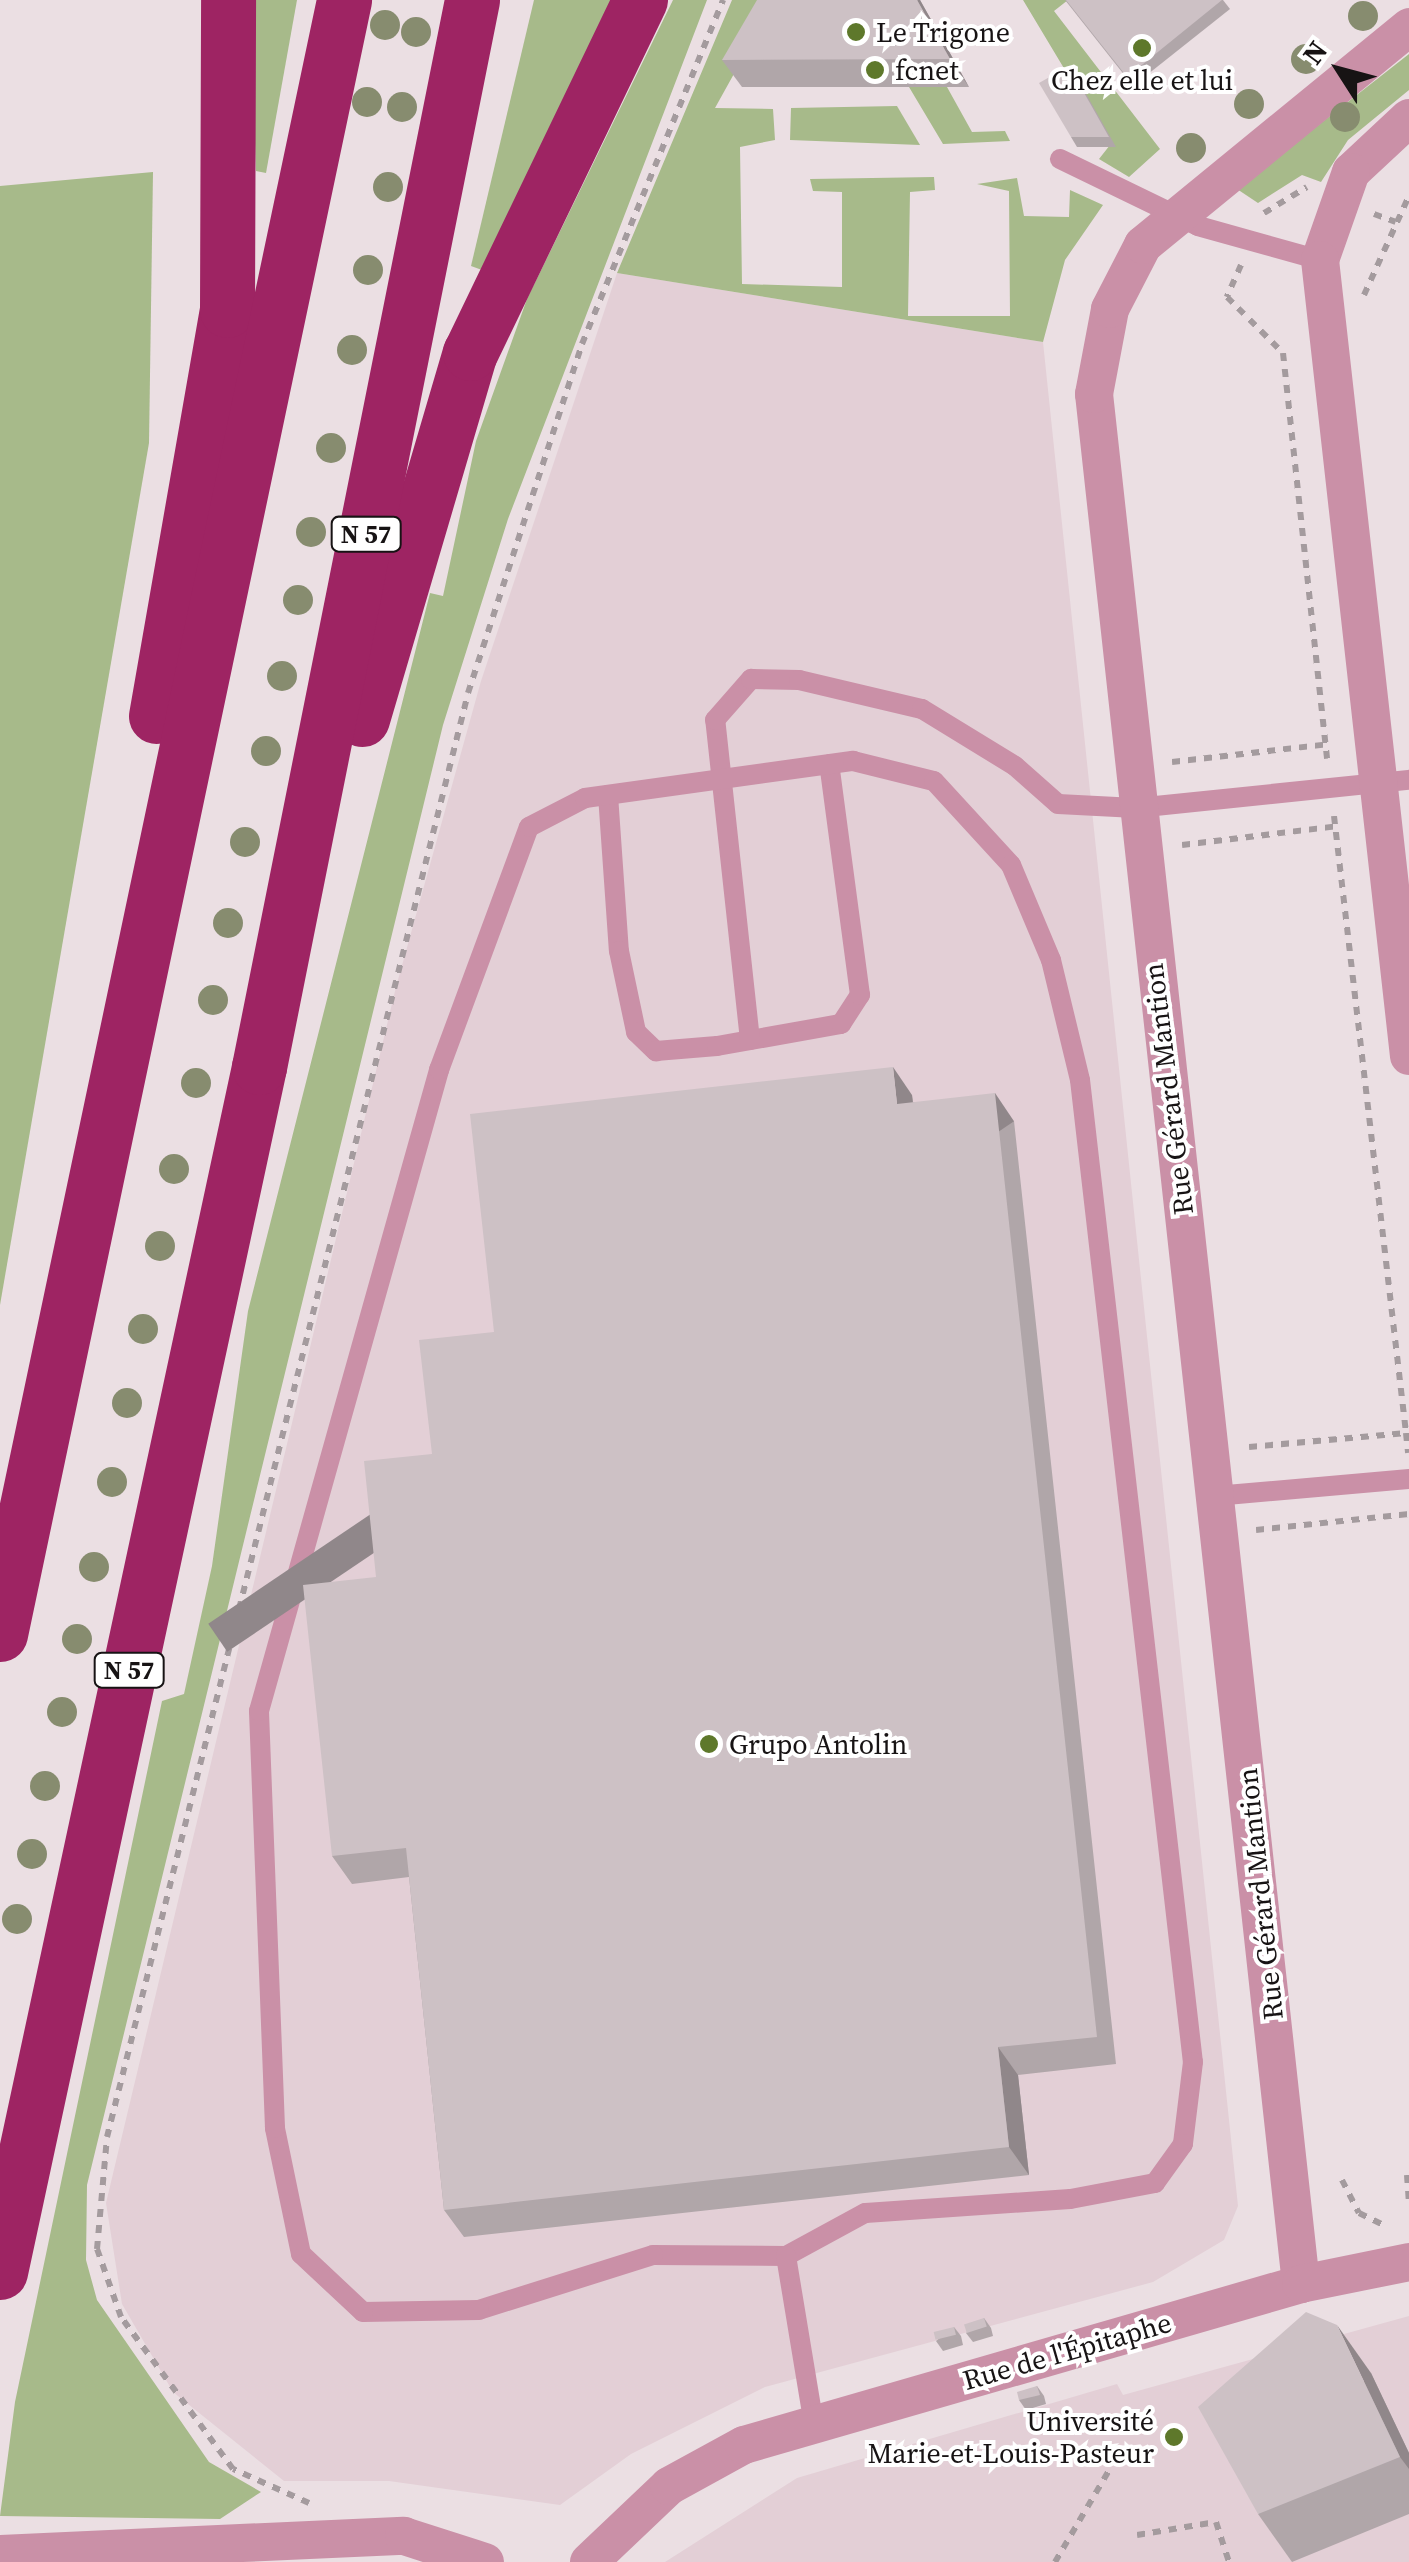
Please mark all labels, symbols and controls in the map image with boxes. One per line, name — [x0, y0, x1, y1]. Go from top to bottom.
place label: Le Trigone — [876, 15, 1011, 49]
north arrow — [1289, 20, 1389, 120]
marker: Le Trigone — [845, 21, 867, 43]
text: N — [1293, 33, 1336, 72]
marker: Chez elle et lui — [1131, 37, 1153, 59]
place label: fcnet — [895, 53, 959, 87]
marker: fcnet — [864, 59, 886, 81]
place label: Chez elle et lui — [1051, 63, 1233, 97]
road number: N 57 — [328, 514, 404, 554]
street label: Rue Gérard Mantion — [1136, 961, 1200, 1217]
road number: N 57 — [92, 1650, 166, 1690]
place label: Grupo Antolin — [729, 1727, 907, 1761]
marker: Grupo Antolin — [698, 1733, 720, 1755]
street label: Rue Gérard Mantion — [1230, 1766, 1290, 2022]
street label: Rue de l'Épitaphe — [959, 2305, 1175, 2397]
place label: Université Marie-et-Louis-Pasteur — [868, 2404, 1154, 2470]
marker: Université Marie-et-Louis-Pasteur — [1163, 2426, 1185, 2448]

